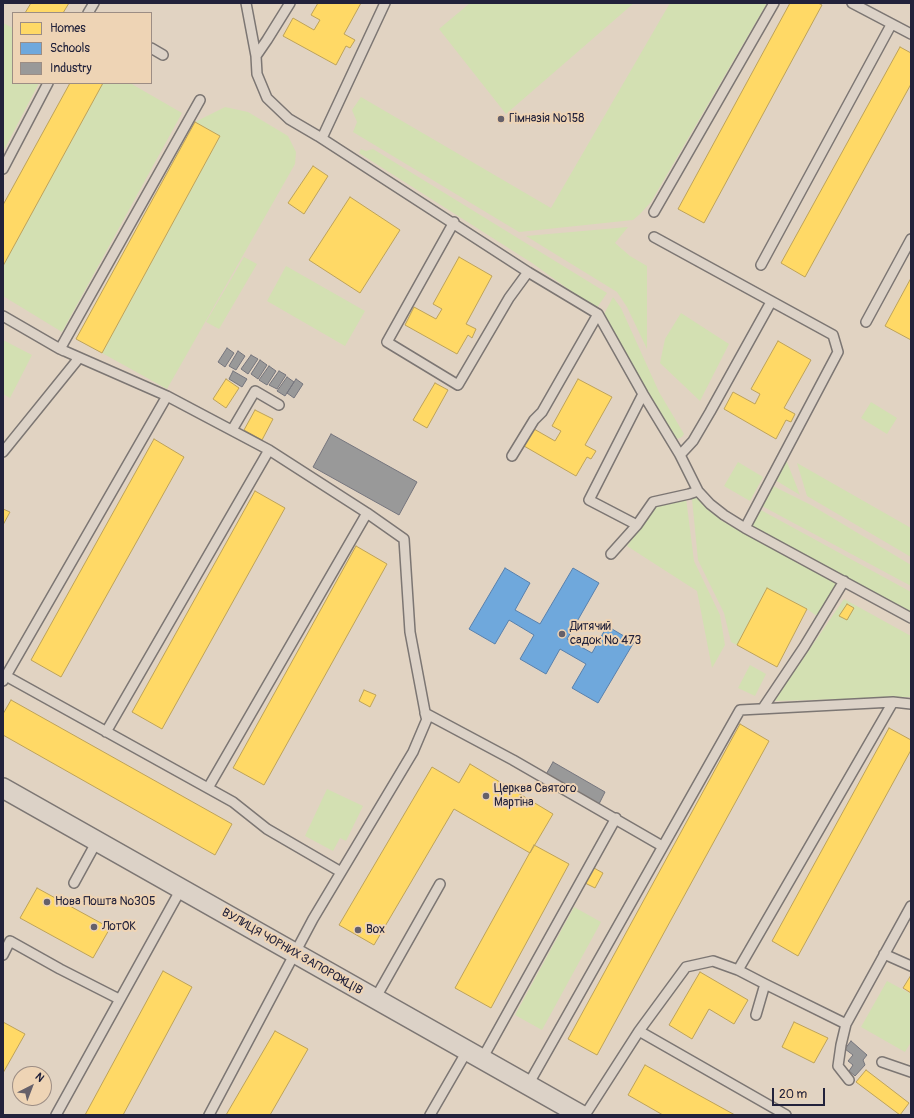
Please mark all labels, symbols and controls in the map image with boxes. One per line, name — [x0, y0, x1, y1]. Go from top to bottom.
legend — [12, 12, 152, 84]
text: Homes — [50, 21, 86, 36]
text: Schools — [50, 41, 90, 56]
text: Industry — [50, 61, 92, 76]
place label: Гімназія №158 — [509, 112, 584, 126]
marker: Гімназія №158 — [496, 114, 506, 124]
place label: Дитячий садок № 473 — [570, 620, 641, 648]
marker: Дитячий садок № 473 — [557, 629, 567, 639]
place label: Церква Святого Мартіна — [494, 782, 576, 810]
marker: Церква Святого Мартіна — [481, 791, 491, 801]
place label: Нова Пошта №305 — [55, 895, 155, 909]
marker: Нова Пошта №305 — [42, 897, 52, 907]
street label: ВУЛИЦЯ ЧОРНИХ ЗАПОРОЖЦІВ — [219, 906, 365, 998]
place label: ЛотОК — [102, 920, 136, 934]
marker: ЛотОК — [89, 922, 99, 932]
place label: Box — [366, 923, 385, 937]
marker: Box — [353, 925, 363, 935]
north arrow — [12, 1066, 52, 1106]
text: N — [33, 1070, 47, 1085]
scale bar — [774, 1080, 827, 1106]
text: 20 m — [779, 1087, 807, 1102]

